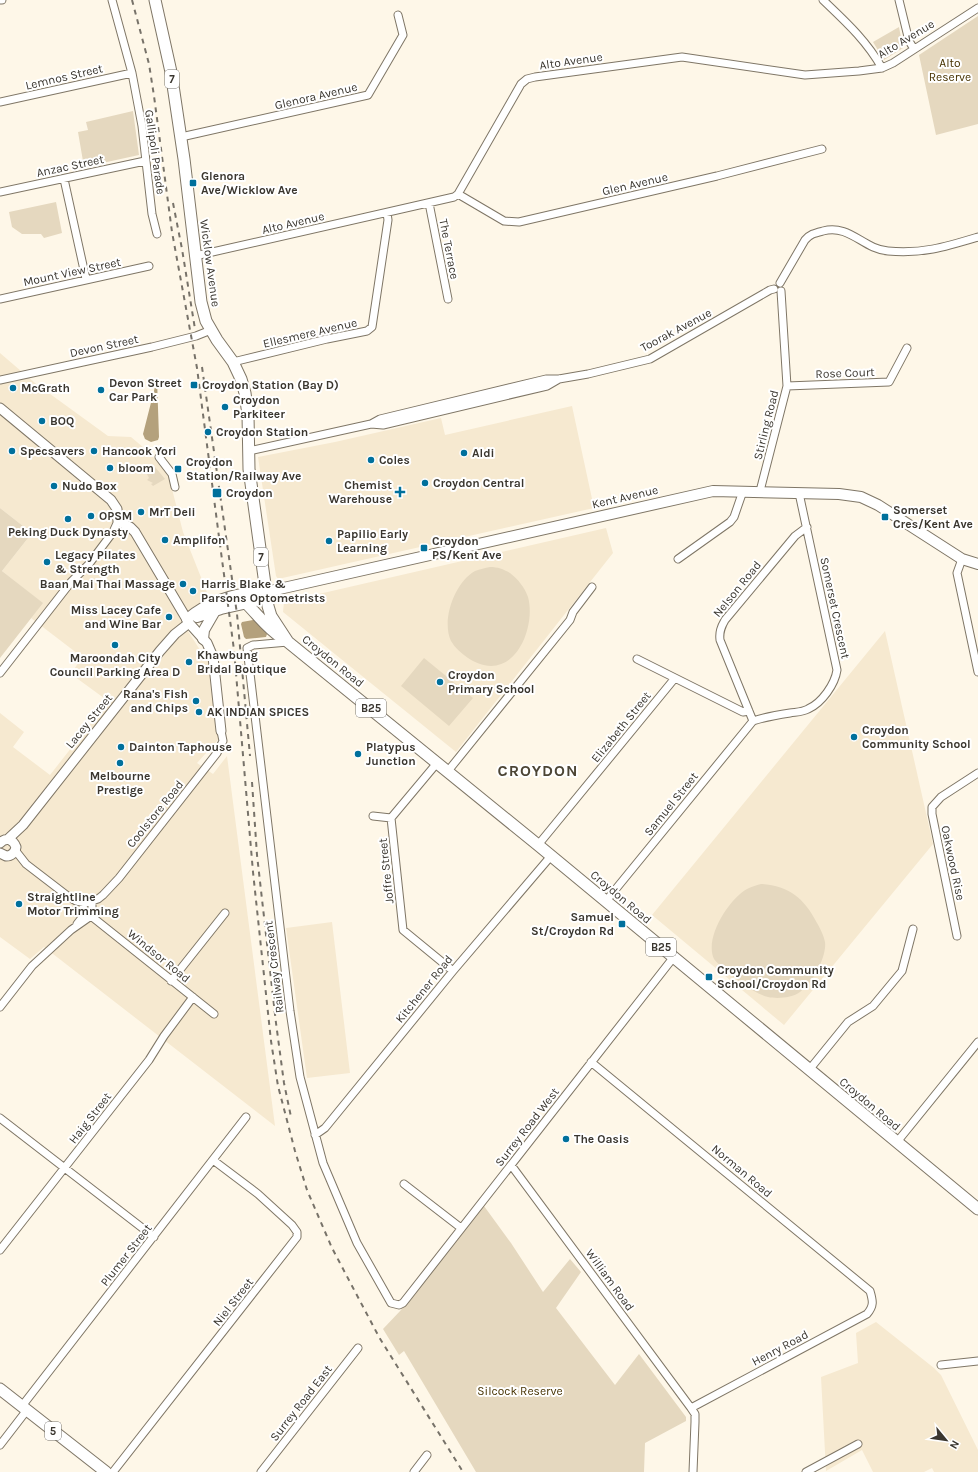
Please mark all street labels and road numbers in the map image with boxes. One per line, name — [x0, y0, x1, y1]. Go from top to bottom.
street label: Alto Avenue — [875, 17, 937, 61]
street label: Alto Avenue — [538, 50, 604, 72]
street label: Lemnos Street — [24, 61, 104, 93]
road number: 7 — [165, 70, 179, 88]
street label: Glenora Avenue — [273, 80, 359, 112]
street label: Gallipoli Parade — [142, 109, 168, 195]
street label: Anzac Street — [35, 152, 105, 180]
street label: Glen Avenue — [601, 170, 669, 198]
street label: Alto Avenue — [260, 209, 326, 237]
street label: Wicklow Avenue — [197, 218, 223, 308]
street label: The Terrace — [436, 218, 462, 280]
street label: Mount View Street — [22, 255, 123, 289]
street label: Toorak Avenue — [638, 305, 714, 355]
street label: Ellesmere Avenue — [262, 315, 358, 351]
street label: Devon Street — [68, 332, 140, 360]
street label: Rose Court — [815, 365, 875, 381]
street label: Stirling Road — [751, 389, 781, 461]
street label: Kent Avenue — [591, 483, 659, 511]
road number: 7 — [254, 548, 268, 566]
street label: Somerset Crescent — [817, 556, 853, 661]
street label: Nelson Road — [710, 558, 764, 620]
street label: Croydon Road — [299, 632, 367, 690]
street label: Elizabeth Street — [588, 688, 654, 765]
street label: Lacey Street — [63, 691, 115, 751]
road number: B25 — [356, 699, 386, 717]
street label: Samuel Street — [641, 769, 701, 839]
street label: Coolstore Road — [124, 778, 186, 850]
street label: Oakwood Rise — [938, 824, 968, 902]
street label: Joffre Street — [376, 837, 396, 905]
street label: Croydon Road — [588, 867, 654, 927]
street label: Railway Crescent — [261, 920, 287, 1014]
street label: Windsor Road — [125, 927, 193, 985]
road number: B25 — [646, 938, 676, 956]
street label: Kitchener Road — [392, 952, 456, 1026]
street label: Croydon Road — [837, 1074, 903, 1134]
street label: Surrey Road West — [492, 1085, 562, 1169]
street label: Haig Street — [66, 1089, 115, 1146]
street label: Norman Road — [709, 1142, 775, 1200]
street label: Plumer Street — [97, 1221, 155, 1289]
street label: William Road — [583, 1246, 637, 1314]
street label: Niel Street — [210, 1275, 256, 1329]
street label: Henry Road — [749, 1327, 811, 1369]
street label: Surrey Road East — [267, 1362, 335, 1444]
road number: 5 — [45, 1422, 61, 1440]

